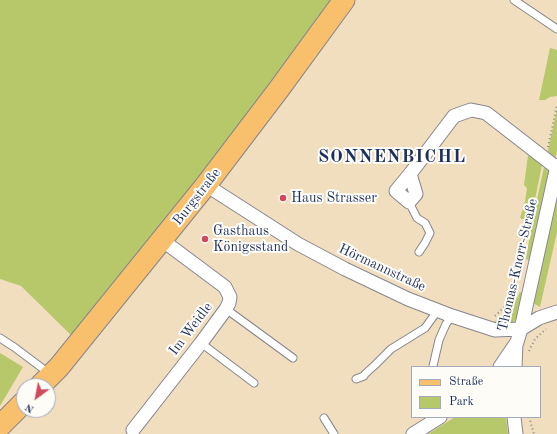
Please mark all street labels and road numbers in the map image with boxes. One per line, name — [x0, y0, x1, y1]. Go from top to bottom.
street label: Burgstraße — [169, 165, 225, 229]
street label: Thomas-Knorr-Straße — [495, 197, 541, 333]
street label: Hörmannstraße — [336, 240, 428, 296]
street label: Im Weidle — [166, 299, 216, 359]

